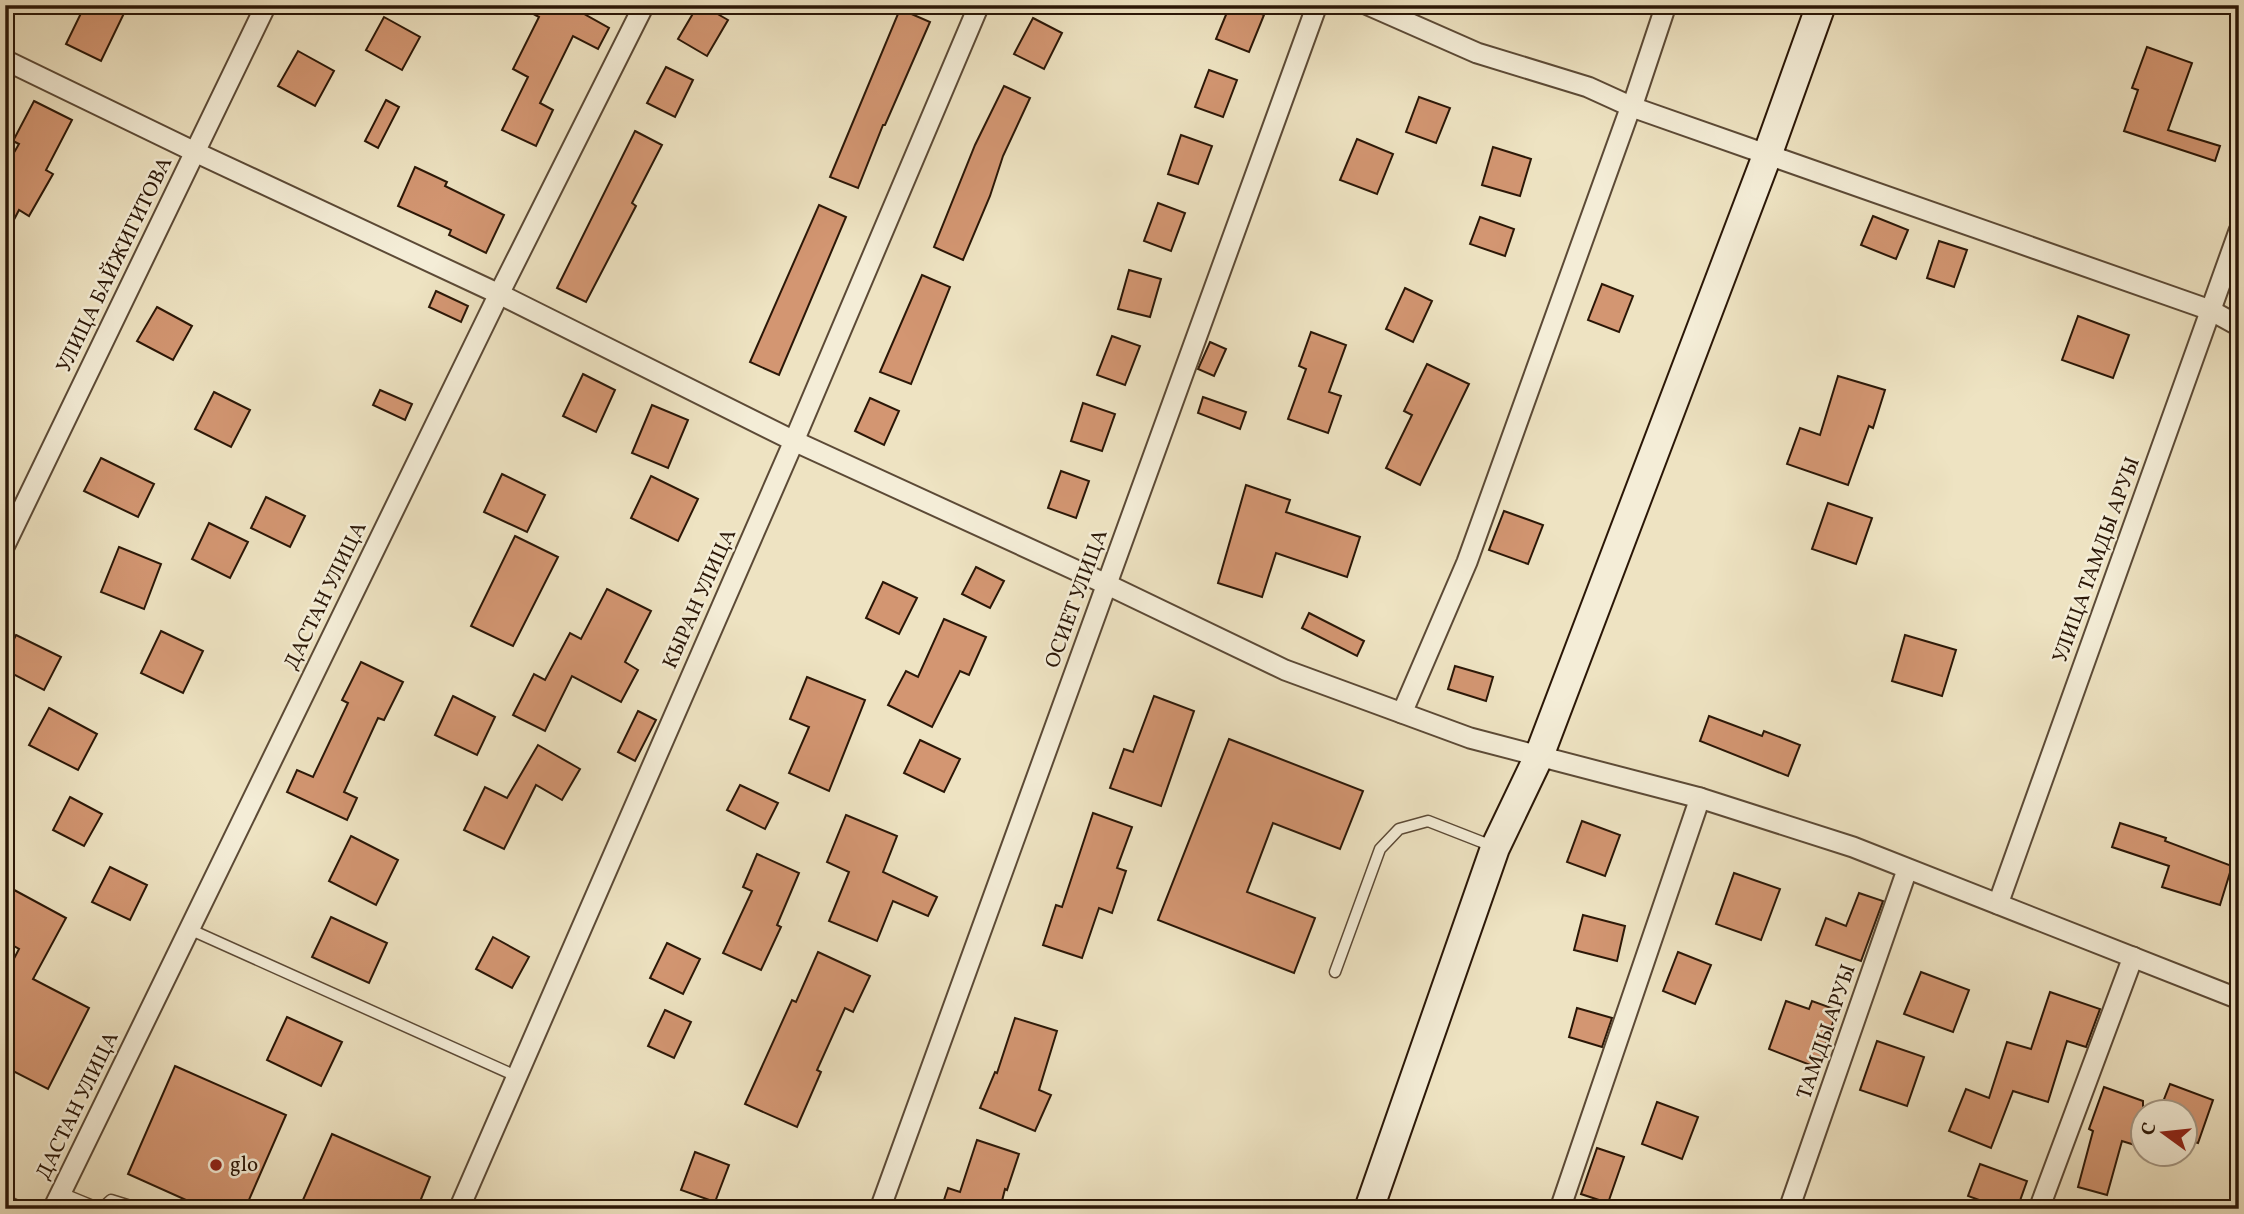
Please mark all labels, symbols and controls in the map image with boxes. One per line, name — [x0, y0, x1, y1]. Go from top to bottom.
street label: УЛИЦА БАЙЖИГИТОВА — [50, 152, 180, 378]
street label: УЛИЦА ТАМДЫ АРУЫ — [2046, 453, 2148, 667]
street label: ДАСТАН УЛИЦА — [278, 517, 375, 675]
street label: КЫРАН УЛИЦА — [656, 524, 744, 674]
street label: ОСИЕТ УЛИЦА — [1038, 525, 1116, 672]
street label: ТАМДЫ АРУЫ — [1790, 961, 1864, 1103]
street label: ДАСТАН УЛИЦА — [30, 1027, 127, 1185]
north arrow — [2128, 1098, 2198, 1168]
text: С — [2135, 1120, 2164, 1138]
place label: glo — [230, 1151, 258, 1180]
marker: glo — [208, 1157, 224, 1173]

